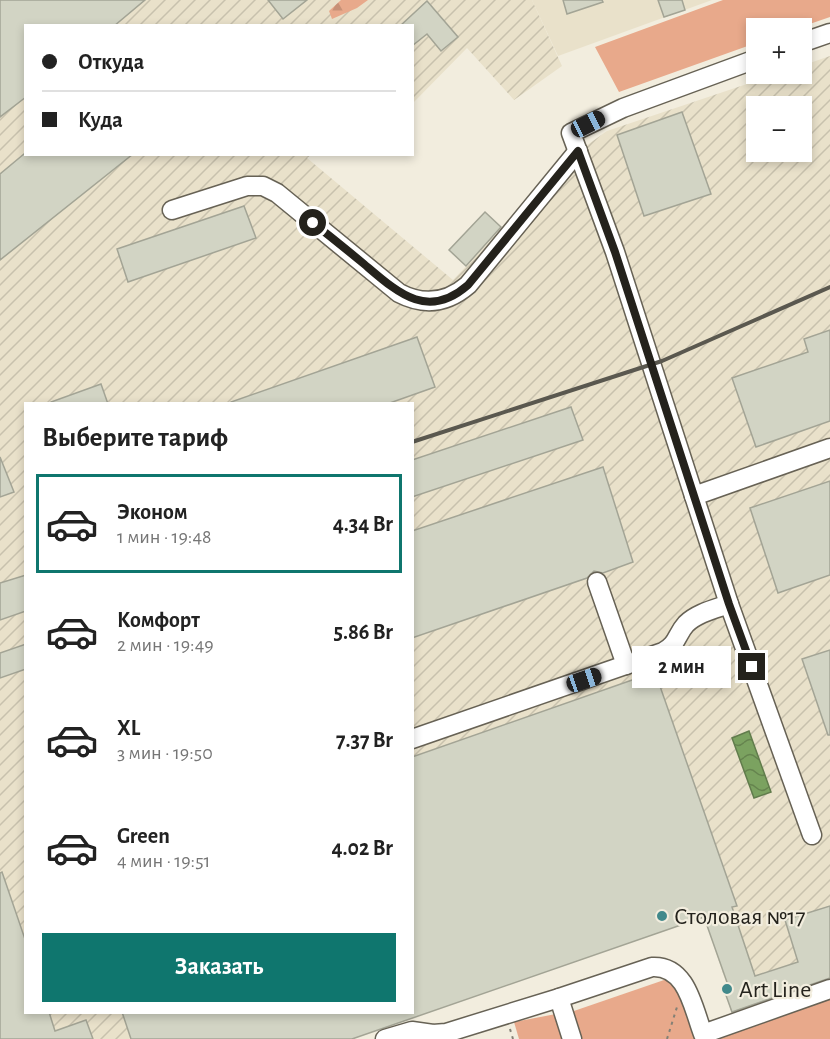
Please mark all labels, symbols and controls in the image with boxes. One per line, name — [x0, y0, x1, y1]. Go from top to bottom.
map controls — [746, 18, 812, 162]
button: + — [746, 18, 812, 84]
text: Откуда — [78, 51, 144, 73]
button: − — [746, 96, 812, 162]
car — [568, 108, 608, 140]
text: Куда — [78, 109, 123, 131]
route start — [299, 209, 326, 236]
text: Выберите тариф — [42, 424, 228, 451]
icon: car — [45, 497, 99, 551]
text: Эконом — [117, 501, 188, 523]
text: 4.34 Br — [333, 513, 393, 535]
text: 1 мин · 19:48 — [117, 527, 212, 547]
icon: car — [45, 605, 99, 659]
text: Комфорт — [117, 609, 200, 631]
text: 5.86 Br — [333, 621, 393, 643]
text: 2 мин · 19:49 — [117, 635, 214, 655]
callout: 2 мин — [632, 646, 731, 688]
route end — [738, 653, 765, 680]
text: 2 мин — [658, 657, 705, 677]
car — [564, 666, 604, 694]
icon: car — [45, 713, 99, 767]
text: XL — [117, 717, 140, 739]
text: 7.37 Br — [336, 729, 393, 751]
text: 3 мин · 19:50 — [117, 743, 213, 763]
icon: car — [45, 821, 99, 875]
text: Green — [117, 825, 170, 847]
text: 4.02 Br — [331, 837, 393, 859]
text: 4 мин · 19:51 — [117, 851, 210, 871]
place label: Столовая №17 — [674, 905, 806, 929]
marker: Столовая №17 — [655, 909, 669, 923]
button: Заказать — [42, 933, 396, 1002]
place label: Art Line — [739, 978, 811, 1002]
marker: Art Line — [720, 982, 734, 996]

